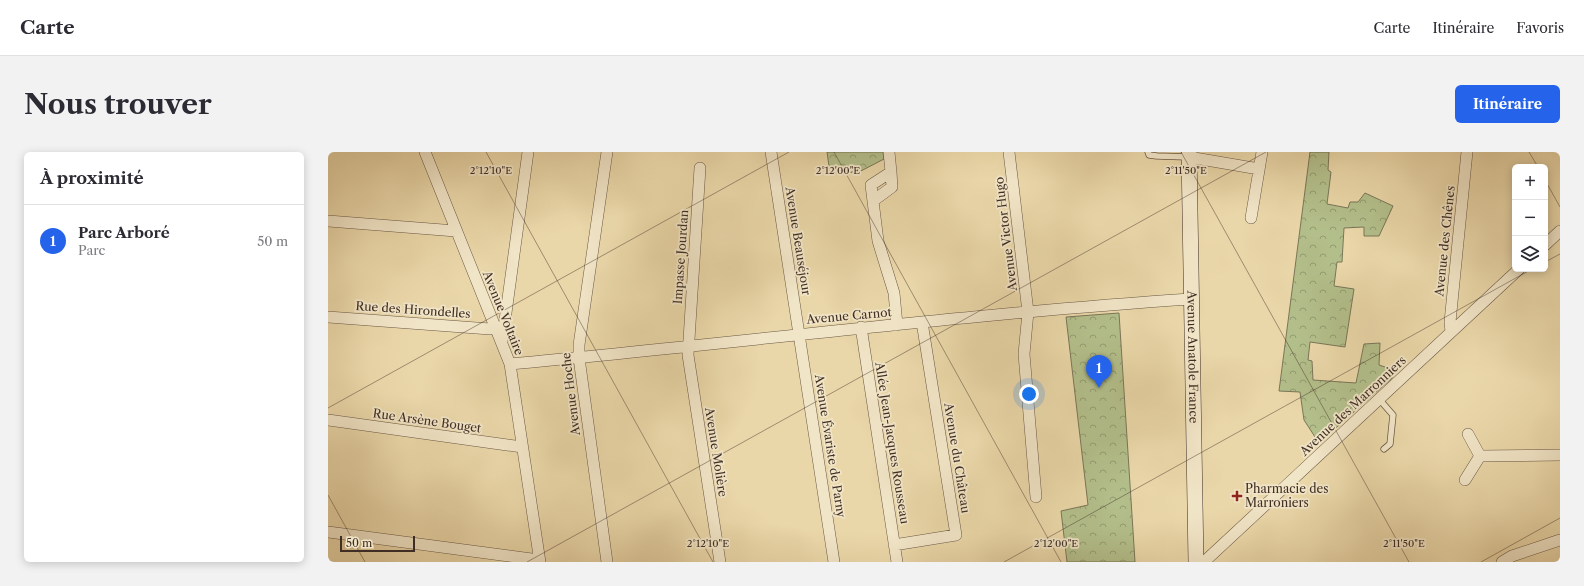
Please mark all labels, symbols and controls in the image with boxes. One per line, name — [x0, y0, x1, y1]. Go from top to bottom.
text: Carte — [20, 16, 75, 39]
text: Carte — [1374, 19, 1410, 37]
text: Itinéraire — [1432, 19, 1494, 37]
text: Favoris — [1516, 19, 1564, 37]
button: Itinéraire — [1455, 85, 1560, 123]
text: Nous trouver — [24, 87, 212, 121]
text: 2°12'10"E — [470, 164, 512, 177]
text: 2°12'00"E — [816, 164, 860, 177]
text: 2°11'50"E — [1165, 164, 1207, 177]
map controls — [1512, 164, 1548, 272]
button: + — [1512, 164, 1548, 200]
text: À proximité — [40, 168, 144, 188]
street label: Avenue Victor Hugo — [991, 176, 1020, 293]
street label: Avenue Beauséjour — [782, 185, 814, 296]
street label: Avenue des Chênes — [1431, 185, 1458, 298]
button: − — [1512, 200, 1548, 236]
street label: Impasse Jourdan — [670, 209, 691, 305]
text: Parc Arboré — [78, 223, 170, 242]
text: 1 — [50, 233, 56, 249]
text: 50 m — [257, 233, 288, 249]
button: layers — [1512, 236, 1548, 272]
text: Parc — [78, 242, 105, 258]
street label: Avenue Voltaire — [479, 267, 527, 357]
street label: Avenue Anatole France — [1184, 289, 1202, 424]
street label: Rue des Hirondelles — [355, 298, 471, 321]
street label: Avenue Carnot — [805, 304, 893, 327]
street label: Avenue Hoche — [558, 351, 583, 438]
street label: Avenue des Marronniers — [1296, 353, 1409, 459]
pin: 1 — [1086, 355, 1112, 388]
street label: Allée Jean-Jacques Rousseau — [872, 360, 913, 525]
street label: Avenue Évariste de Parny — [812, 372, 850, 519]
your location — [1019, 384, 1039, 404]
street label: Avenue du Château — [941, 401, 974, 515]
street label: Rue Arsène Bouget — [372, 405, 483, 436]
street label: Avenue Molière — [702, 405, 731, 498]
place label: Pharmacie des Marroniers — [1245, 481, 1328, 510]
marker: Pharmacie des Marroniers — [1232, 491, 1242, 501]
scale bar — [340, 534, 415, 553]
text: 50 m — [346, 536, 372, 550]
text: 2°12'10"E — [687, 537, 729, 550]
text: 2°12'00"E — [1034, 537, 1078, 550]
text: 2°11'50"E — [1383, 537, 1425, 550]

